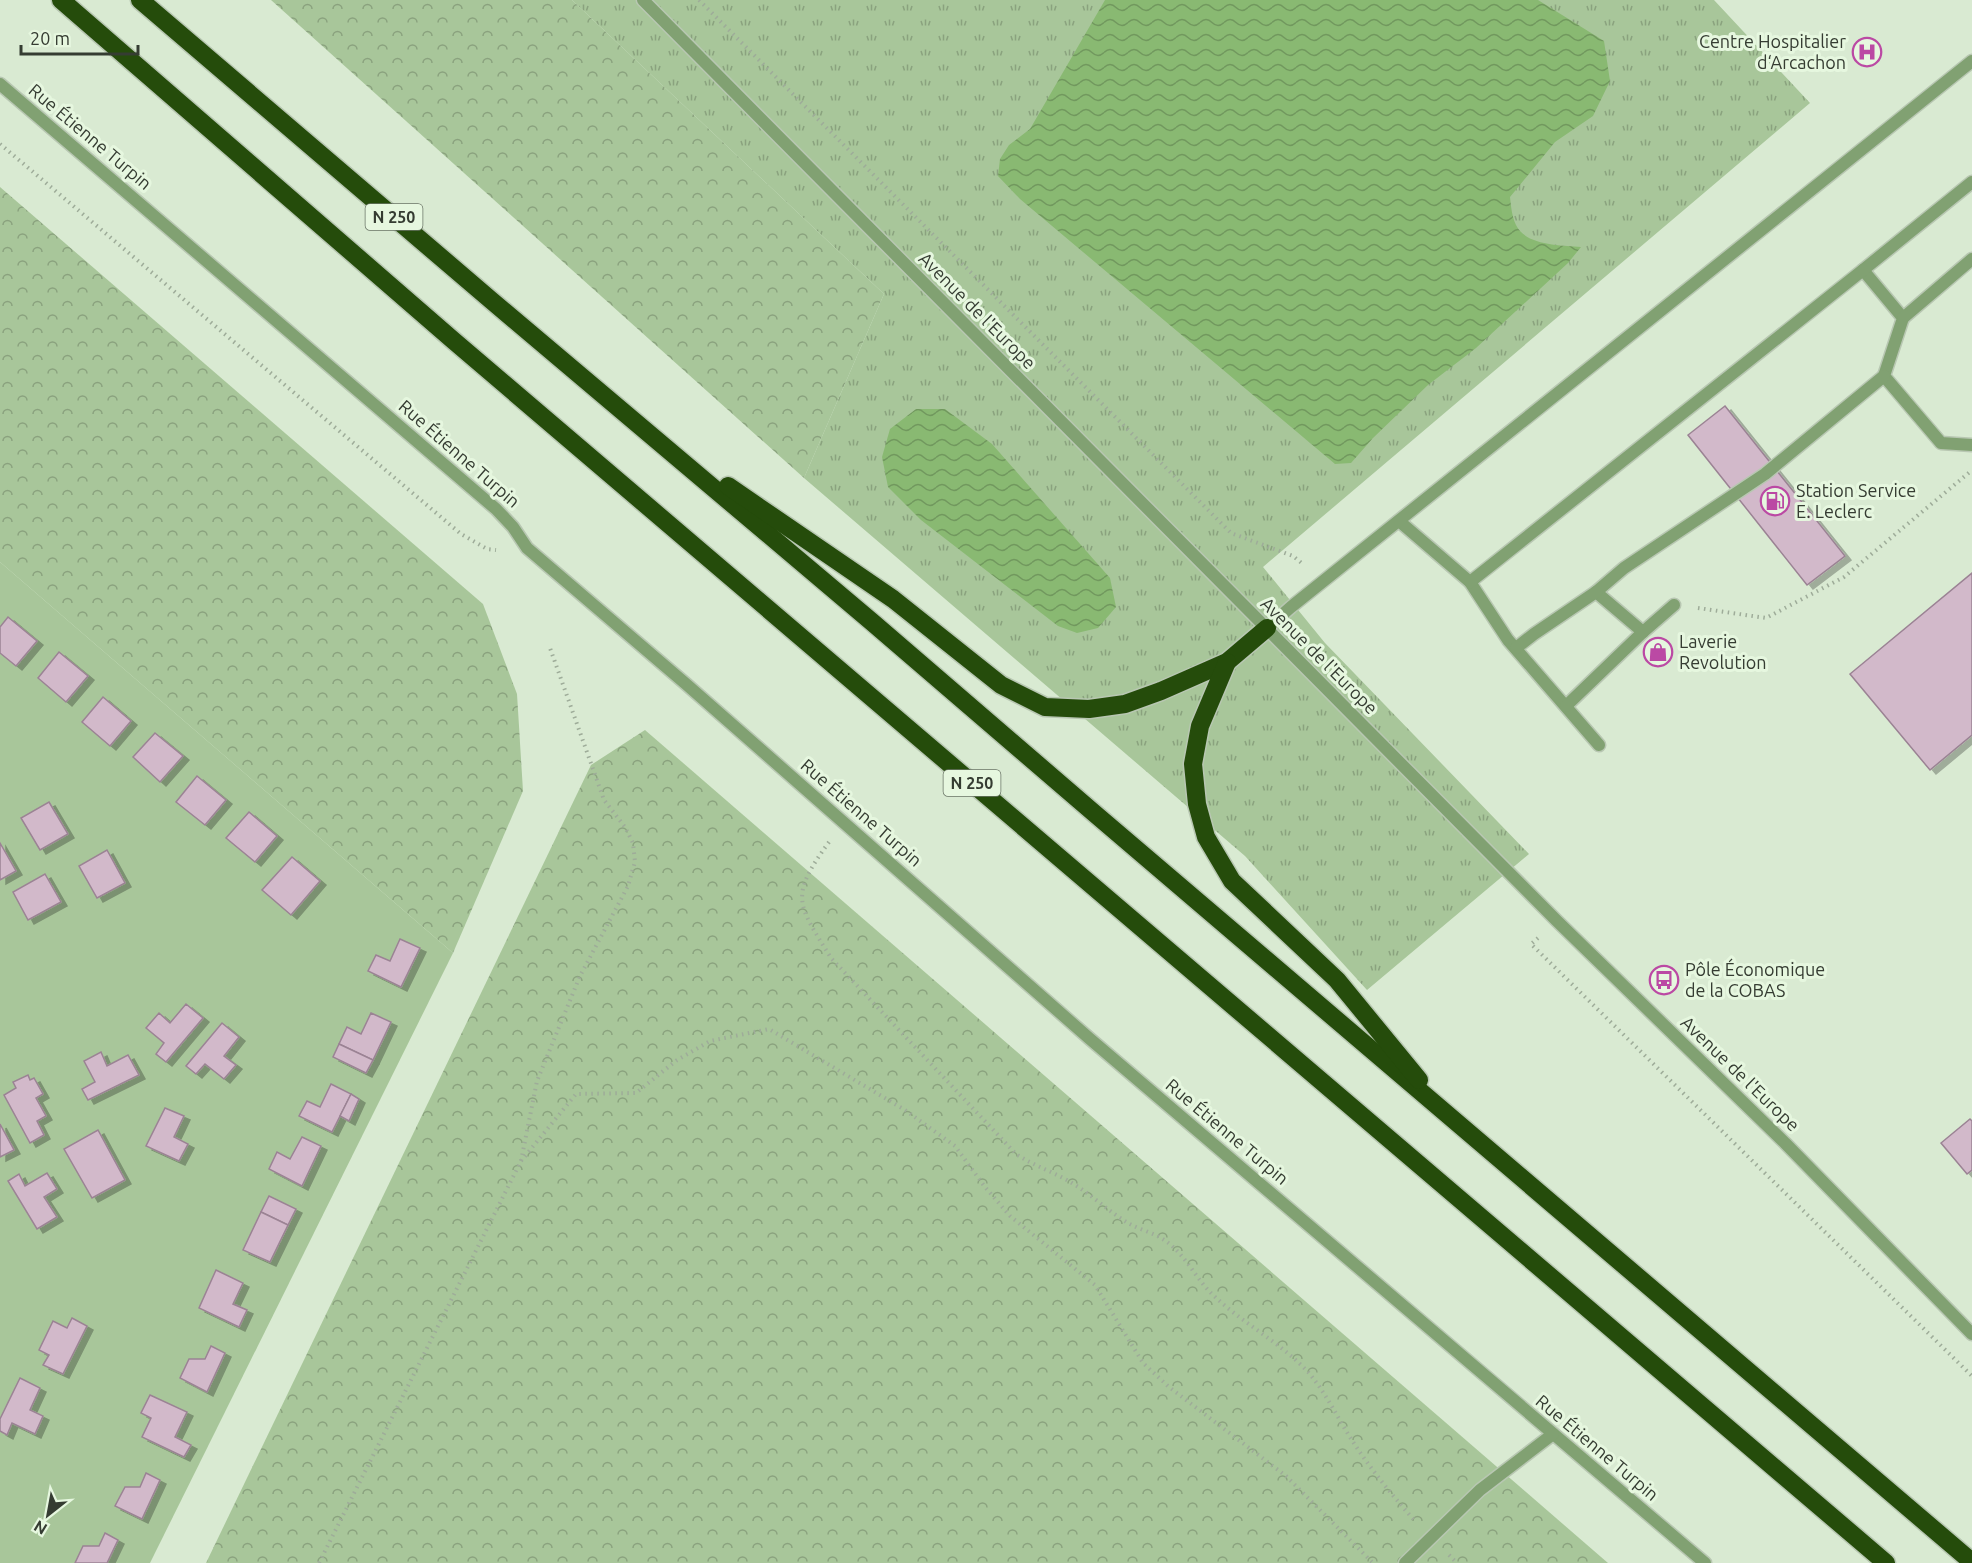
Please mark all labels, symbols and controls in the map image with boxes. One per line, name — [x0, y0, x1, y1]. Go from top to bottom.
scale bar — [21, 18, 138, 56]
text: 20 m — [30, 28, 70, 48]
place label: Centre Hospitalier d‘Arcachon — [1699, 31, 1846, 72]
hospital icon: Centre Hospitalier d‘Arcachon — [1851, 36, 1883, 68]
street label: Rue Étienne Turpin — [25, 78, 156, 193]
road number: N 250 — [366, 204, 422, 230]
street label: Avenue de l'Europe — [915, 248, 1040, 373]
street label: Rue Étienne Turpin — [395, 395, 525, 511]
place label: Station Service E. Leclerc — [1796, 480, 1916, 521]
fuel station icon: Station Service E. Leclerc — [1759, 485, 1791, 517]
street label: Avenue de l'Europe — [1257, 593, 1382, 718]
place label: Laverie Revolution — [1679, 631, 1767, 672]
shop icon: Laverie Revolution — [1642, 636, 1674, 668]
street label: Rue Étienne Turpin — [797, 754, 927, 870]
road number: N 250 — [944, 770, 1000, 796]
place label: Pôle Économique de la COBAS — [1685, 958, 1825, 1000]
bus stop icon: Pôle Économique de la COBAS — [1648, 964, 1680, 996]
street label: Avenue de l'Europe — [1677, 1012, 1804, 1135]
street label: Rue Étienne Turpin — [1162, 1073, 1293, 1188]
street label: Rue Étienne Turpin — [1532, 1389, 1663, 1504]
north arrow — [18, 1485, 78, 1545]
text: N — [31, 1517, 50, 1539]

